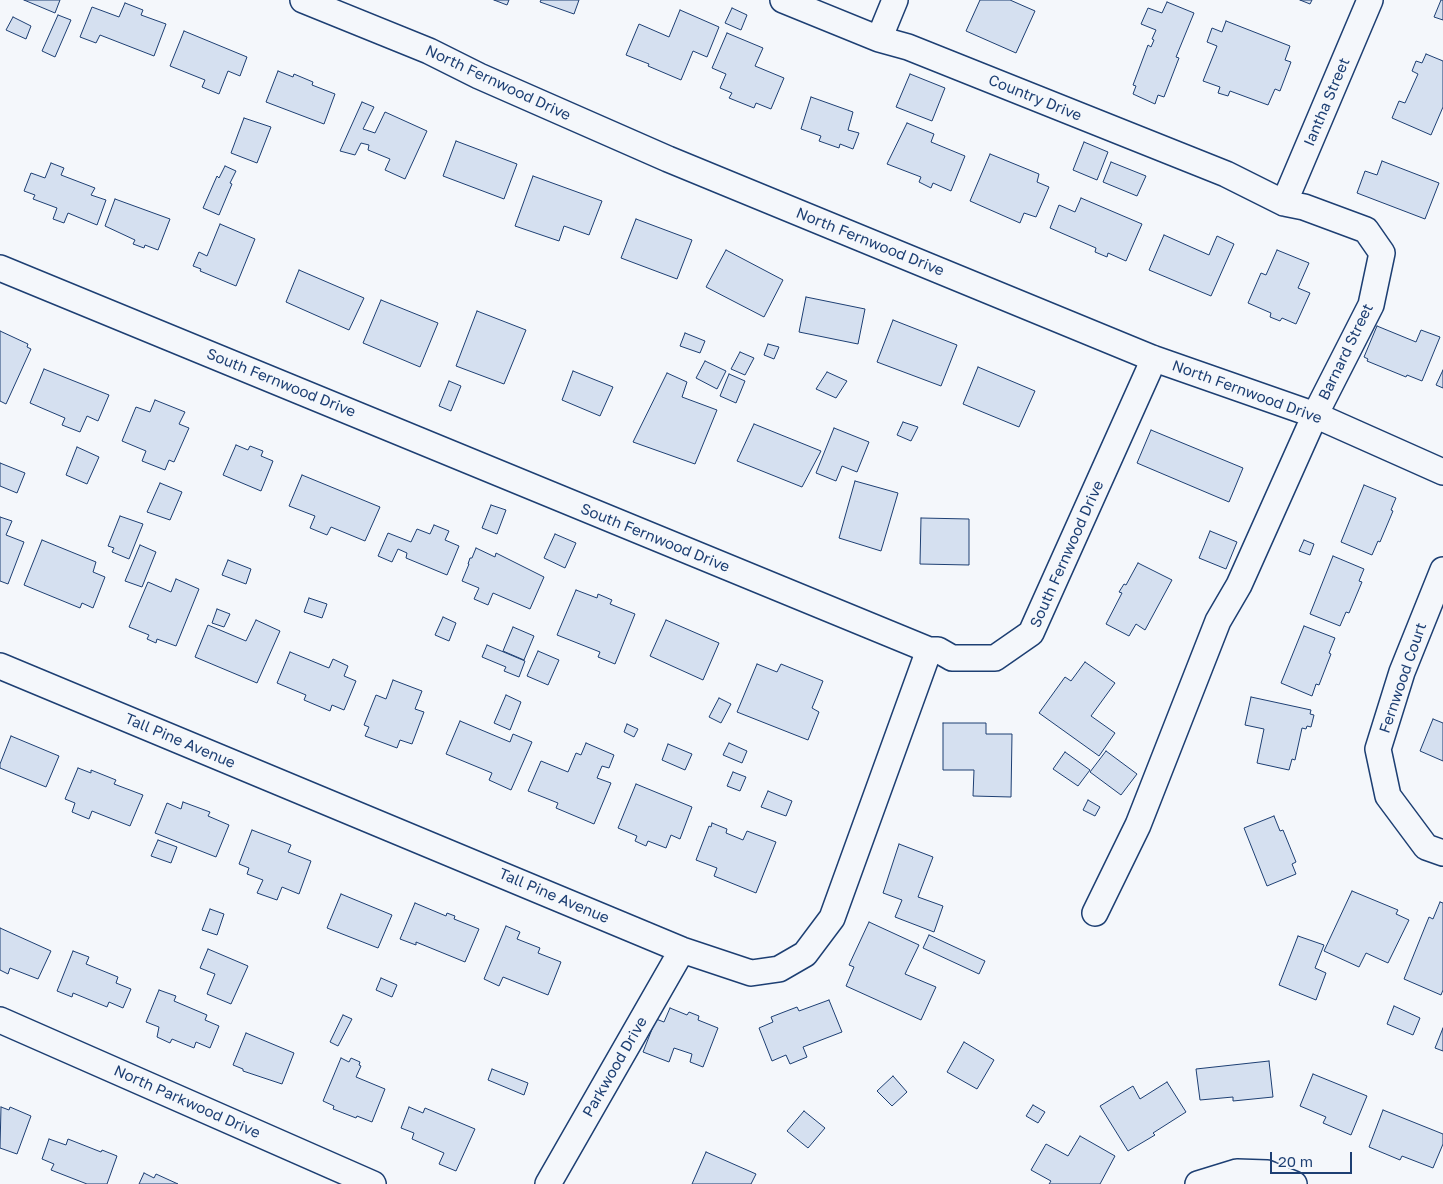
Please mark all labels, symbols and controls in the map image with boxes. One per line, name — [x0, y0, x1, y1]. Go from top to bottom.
street label: North Fernwood Drive — [423, 41, 573, 125]
street label: Iantha Street — [1300, 55, 1354, 149]
street label: Country Drive — [986, 71, 1084, 125]
street label: North Fernwood Drive — [793, 204, 947, 280]
street label: Barnard Street — [1315, 301, 1377, 403]
street label: South Fernwood Drive — [204, 345, 358, 421]
street label: North Fernwood Drive — [1170, 357, 1324, 427]
street label: South Fernwood Drive — [1026, 478, 1108, 630]
street label: South Fernwood Drive — [578, 500, 732, 576]
street label: Fernwood Court — [1376, 620, 1430, 736]
street label: Tall Pine Avenue — [122, 710, 238, 772]
street label: Tall Pine Avenue — [496, 865, 612, 927]
street label: Parkwood Drive — [579, 1014, 651, 1120]
street label: North Parkwood Drive — [111, 1062, 263, 1142]
scale bar — [1273, 1142, 1356, 1174]
text: 20 m — [1278, 1152, 1313, 1170]

